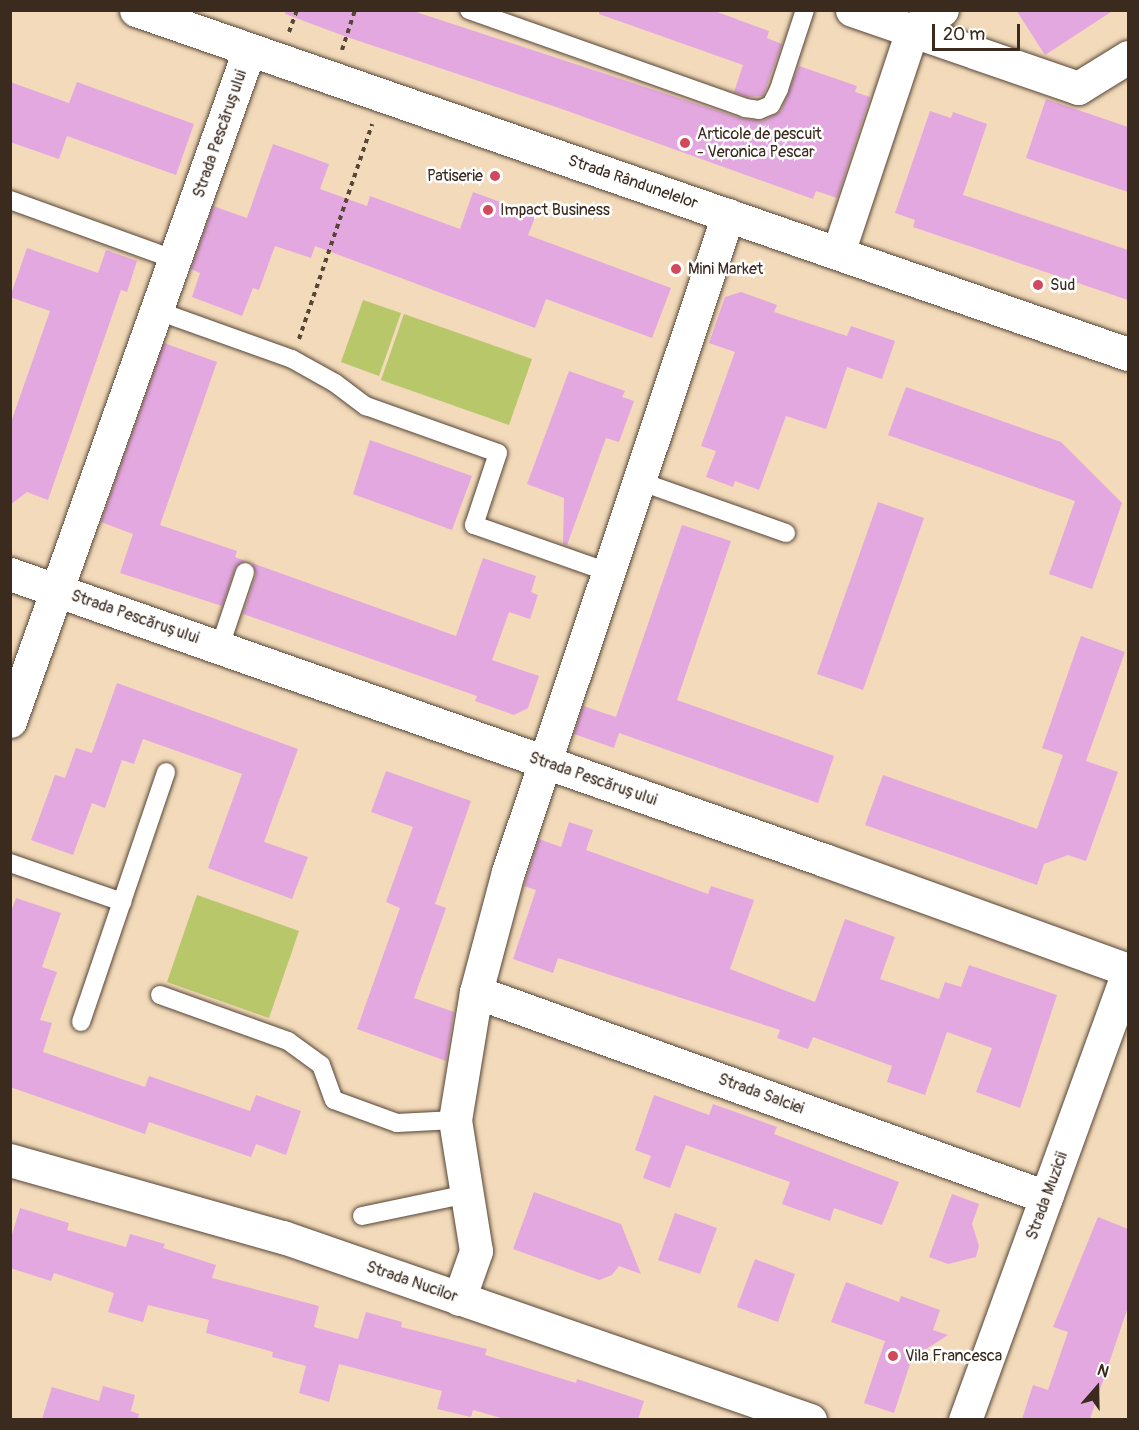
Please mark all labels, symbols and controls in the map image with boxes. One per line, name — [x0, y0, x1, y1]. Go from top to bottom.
scale bar — [935, 12, 1024, 50]
text: 20 m — [943, 23, 985, 46]
street label: Strada Pescărușului — [189, 68, 251, 200]
place label: Articole de pescuit - Veronica Pescar — [697, 124, 822, 162]
marker: Articole de pescuit - Veronica Pescar — [678, 136, 692, 150]
street label: Strada Rândunelelor — [566, 151, 700, 213]
place label: Patiserie — [427, 166, 483, 186]
marker: Patiserie — [488, 169, 502, 183]
place label: Impact Business — [500, 200, 610, 220]
marker: Impact Business — [481, 203, 495, 217]
place label: Mini Market — [688, 259, 763, 279]
marker: Mini Market — [669, 262, 683, 276]
place label: Sud — [1050, 275, 1075, 295]
marker: Sud — [1031, 278, 1045, 292]
street label: Strada Pescărușului — [69, 586, 201, 648]
street label: Strada Pescărușului — [527, 748, 659, 810]
street label: Strada Salciei — [715, 1070, 807, 1118]
street label: Strada Muzicii — [1022, 1149, 1072, 1243]
street label: Strada Nucilor — [364, 1257, 460, 1307]
place label: Vila Francesca — [905, 1346, 1002, 1366]
marker: Vila Francesca — [886, 1349, 900, 1363]
north arrow — [1067, 1358, 1127, 1418]
text: N — [1095, 1360, 1112, 1382]

